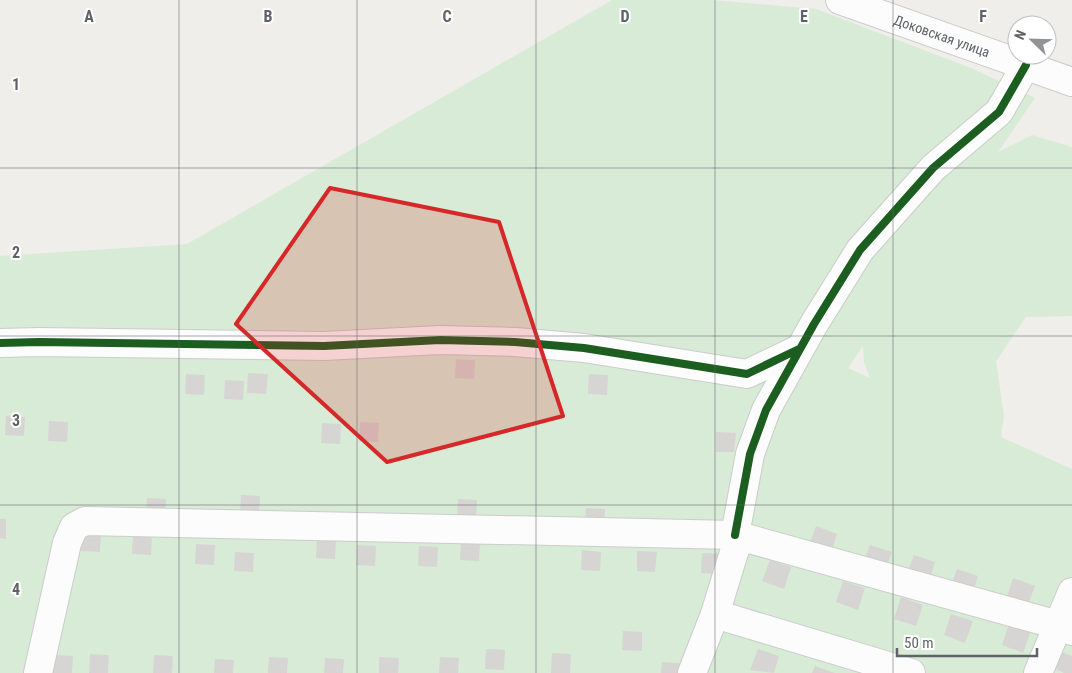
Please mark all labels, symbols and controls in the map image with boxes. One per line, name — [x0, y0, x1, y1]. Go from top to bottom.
text: A — [84, 7, 94, 26]
text: B — [264, 7, 273, 26]
text: C — [442, 7, 452, 26]
text: D — [620, 7, 630, 26]
text: E — [800, 7, 808, 26]
text: F — [979, 7, 987, 26]
street label: Доковская улица — [892, 12, 992, 60]
north arrow — [1007, 15, 1057, 65]
text: N — [1011, 28, 1029, 42]
text: 1 — [12, 75, 20, 94]
text: 2 — [12, 243, 20, 262]
text: 3 — [12, 411, 20, 430]
text: 4 — [12, 580, 20, 599]
scale bar — [897, 626, 1037, 658]
text: 50 m — [904, 634, 934, 652]

